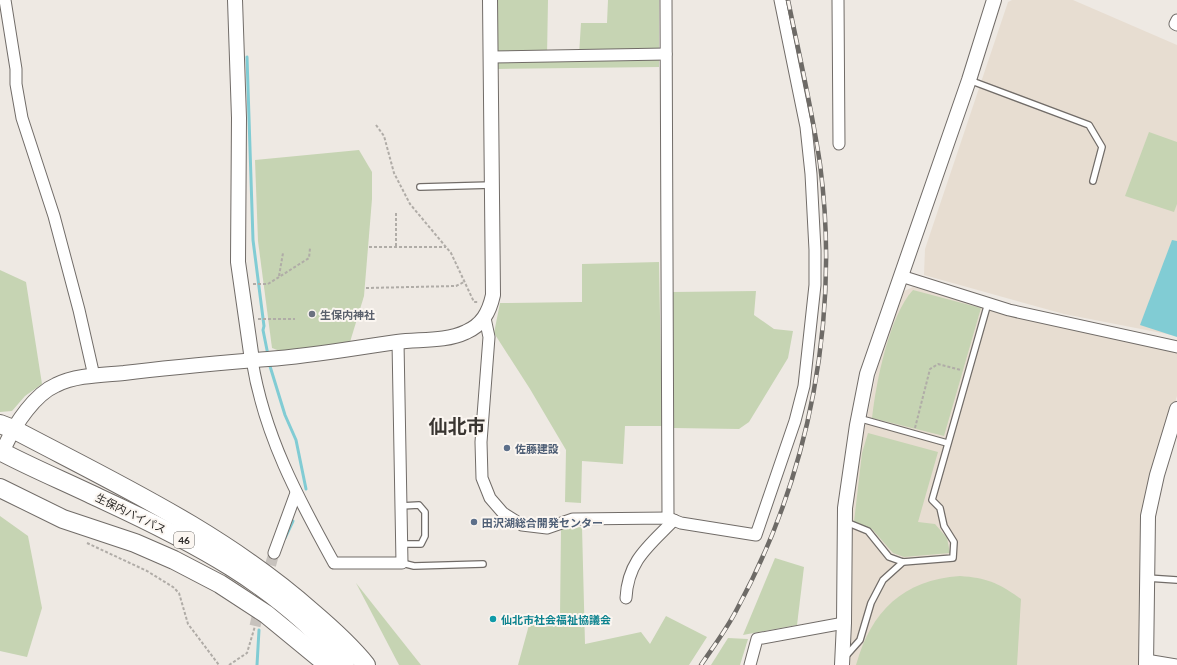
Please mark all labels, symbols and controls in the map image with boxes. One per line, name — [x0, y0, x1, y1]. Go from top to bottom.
place label: 生保内神社 — [320, 308, 375, 321]
marker: 生保内神社 — [307, 309, 317, 319]
district label: 仙北市 — [428, 414, 486, 437]
place label: 佐藤建設 — [515, 442, 559, 455]
marker: 佐藤建設 — [502, 443, 512, 453]
street label: 生保内バイパス — [94, 490, 168, 536]
place label: 田沢湖総合開発センター — [482, 516, 603, 529]
marker: 田沢湖総合開発センター — [469, 517, 479, 527]
road number: 46 — [174, 532, 194, 548]
place label: 仙北市社会福祉協議会 — [501, 613, 611, 626]
marker: 仙北市社会福祉協議会 — [488, 614, 498, 624]

